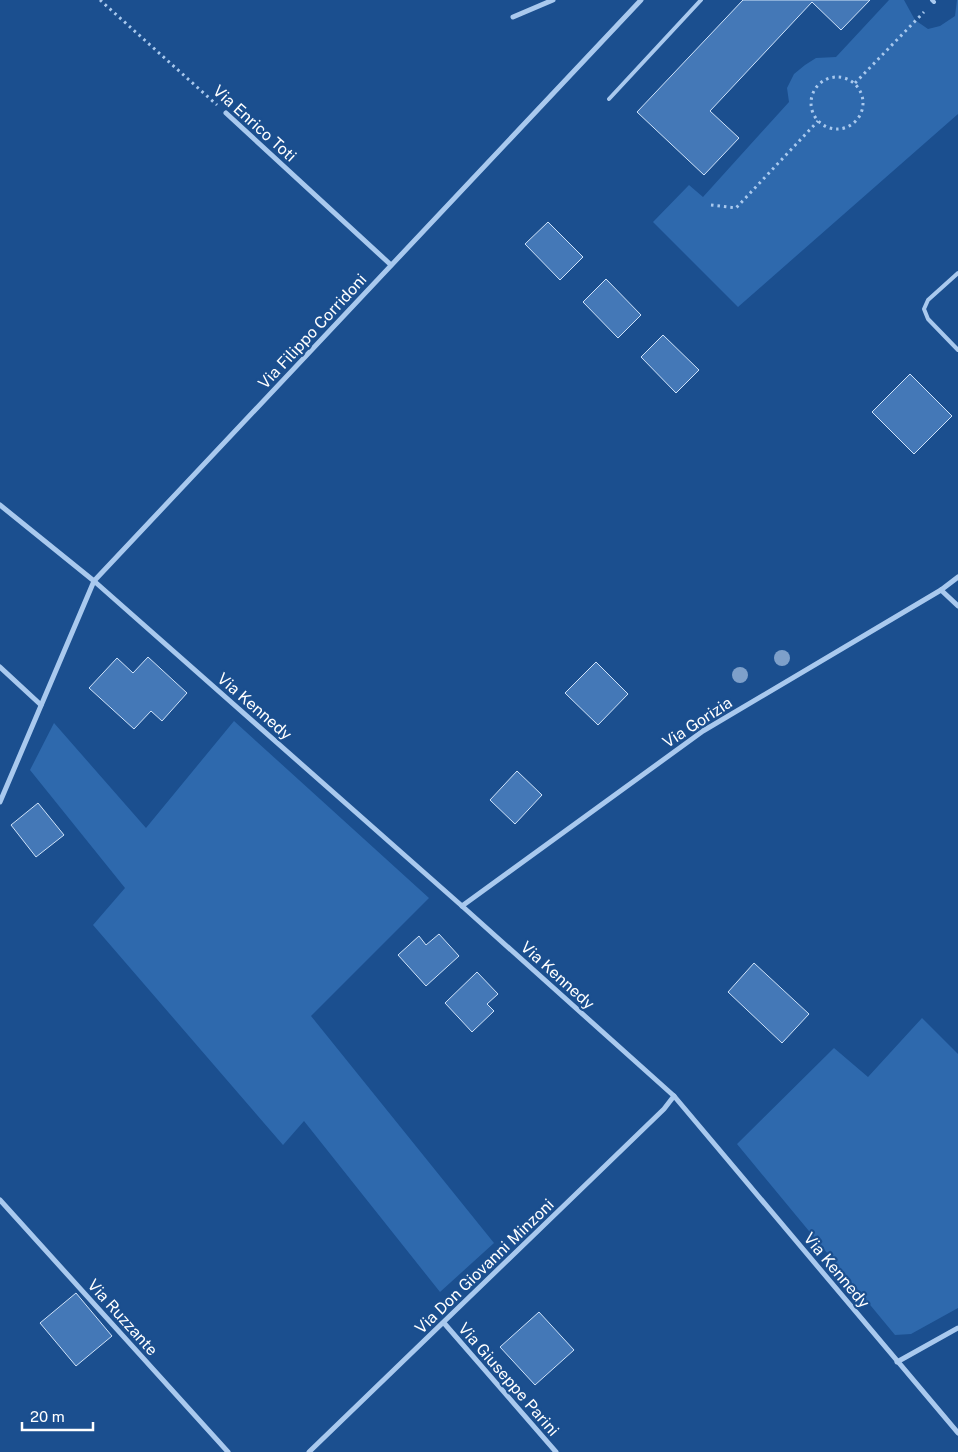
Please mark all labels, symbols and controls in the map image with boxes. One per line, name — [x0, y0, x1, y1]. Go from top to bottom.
street label: Via Enrico Toti — [209, 81, 300, 166]
street label: Via Filippo Corridoni — [254, 270, 370, 393]
street label: Via Kennedy — [213, 669, 296, 744]
street label: Via Gorizia — [659, 693, 736, 752]
street label: Via Kennedy — [517, 937, 599, 1014]
street label: Via Don Giovanni Minzoni — [411, 1195, 558, 1338]
street label: Via Kennedy — [800, 1229, 874, 1312]
street label: Via Ruzzante — [83, 1275, 162, 1359]
street label: Via Giuseppe Parini — [454, 1319, 563, 1440]
scale bar — [22, 1400, 94, 1432]
text: 20 m — [30, 1408, 65, 1425]

